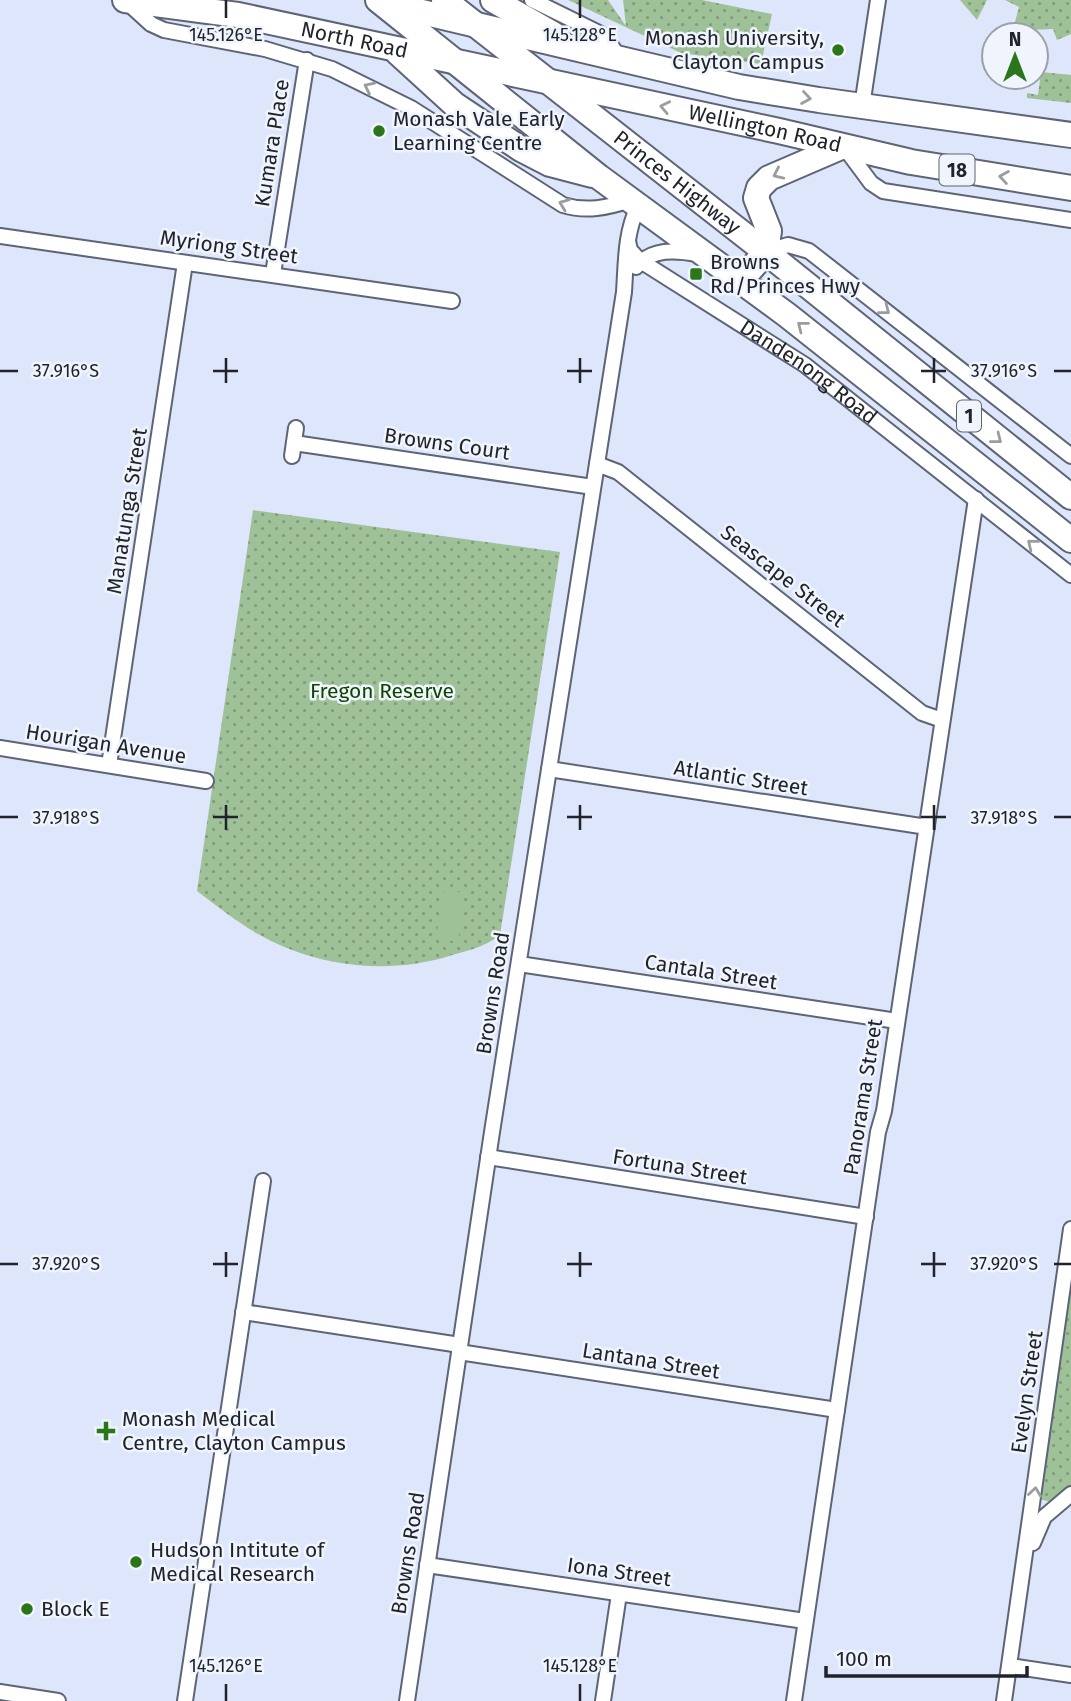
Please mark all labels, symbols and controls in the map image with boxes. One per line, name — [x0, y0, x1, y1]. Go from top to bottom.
street label: North Road — [299, 16, 410, 64]
north arrow — [980, 21, 1050, 91]
text: 145.126°E — [189, 24, 263, 46]
text: 145.128°E — [543, 24, 617, 46]
place label: Monash University, Clayton Campus — [645, 25, 824, 75]
text: N — [1009, 28, 1021, 51]
marker: Monash University, Clayton Campus — [830, 42, 846, 58]
street label: Kumara Place — [249, 77, 295, 209]
one-way arrow — [364, 81, 376, 95]
one-way arrow — [800, 91, 812, 106]
street label: Wellington Road — [686, 99, 844, 158]
one-way arrow — [659, 100, 671, 115]
place label: Monash Vale Early Learning Centre — [393, 106, 565, 156]
marker: Monash Vale Early Learning Centre — [371, 123, 387, 139]
street label: Princes Highway — [608, 125, 746, 241]
road number: 18 — [940, 154, 974, 186]
one-way arrow — [773, 166, 785, 180]
one-way arrow — [998, 170, 1010, 185]
one-way arrow — [558, 198, 570, 212]
street label: Myriong Street — [158, 224, 300, 270]
place label: Browns Rd/Princes Hwy — [710, 249, 861, 299]
marker: Browns Rd/Princes Hwy — [688, 266, 704, 282]
one-way arrow — [877, 302, 890, 315]
street label: Dandenong Road — [735, 314, 882, 430]
one-way arrow — [797, 322, 809, 335]
text: 37.916°S — [33, 360, 99, 382]
text: 37.916°S — [971, 360, 1037, 382]
road number: 1 — [957, 400, 981, 432]
street label: Browns Court — [382, 422, 512, 466]
street label: Manatunga Street — [101, 426, 153, 596]
one-way arrow — [990, 430, 1002, 443]
street label: Seascape Street — [715, 519, 851, 633]
one-way arrow — [1028, 540, 1040, 553]
park label: Fregon Reserve — [310, 678, 454, 704]
street label: Hourigan Avenue — [24, 718, 188, 770]
street label: Atlantic Street — [672, 755, 810, 801]
text: 37.918°S — [33, 807, 100, 829]
text: 37.918°S — [971, 807, 1038, 829]
street label: Browns Road — [470, 930, 516, 1056]
street label: Cantala Street — [643, 949, 780, 995]
street label: Panorama Street — [838, 1017, 888, 1177]
street label: Fortuna Street — [611, 1144, 750, 1191]
text: 37.920°S — [32, 1253, 100, 1275]
text: 37.920°S — [970, 1253, 1038, 1275]
street label: Evelyn Street — [1006, 1329, 1049, 1455]
street label: Lantana Street — [580, 1337, 722, 1385]
place label: Monash Medical Centre, Clayton Campus — [122, 1406, 346, 1456]
marker: Monash Medical Centre, Clayton Campus — [96, 1421, 116, 1441]
one-way arrow — [1027, 1486, 1042, 1498]
street label: Browns Road — [385, 1490, 431, 1616]
place label: Hudson Intitute of Medical Research — [150, 1537, 326, 1587]
street label: Iona Street — [565, 1552, 673, 1592]
marker: Hudson Intitute of Medical Research — [128, 1554, 144, 1570]
place label: Block E — [41, 1596, 110, 1622]
marker: Block E — [19, 1601, 35, 1617]
scale bar — [826, 1634, 1027, 1678]
text: 100 m — [836, 1646, 892, 1672]
text: 145.126°E — [189, 1655, 263, 1677]
text: 145.128°E — [543, 1655, 617, 1677]

